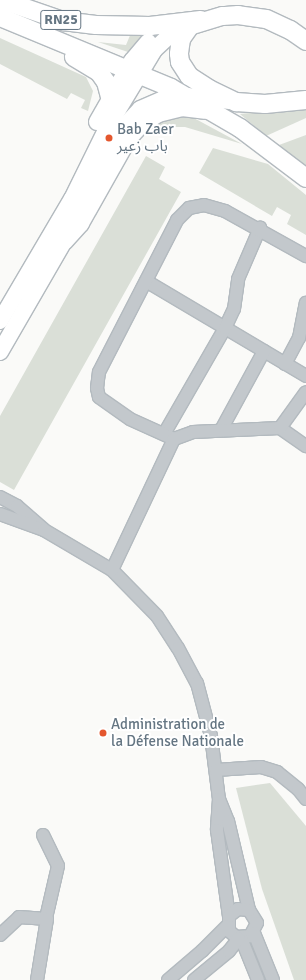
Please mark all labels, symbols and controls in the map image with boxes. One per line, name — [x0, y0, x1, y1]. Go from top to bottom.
road number: RN25 — [40, 8, 82, 32]
place label: Bab Zaer باب زعير — [117, 120, 174, 155]
marker: Bab Zaer باب زعير — [104, 133, 114, 143]
place label: Administration de la Défense Nationale — [111, 715, 244, 750]
marker: Administration de la Défense Nationale — [98, 728, 108, 738]

